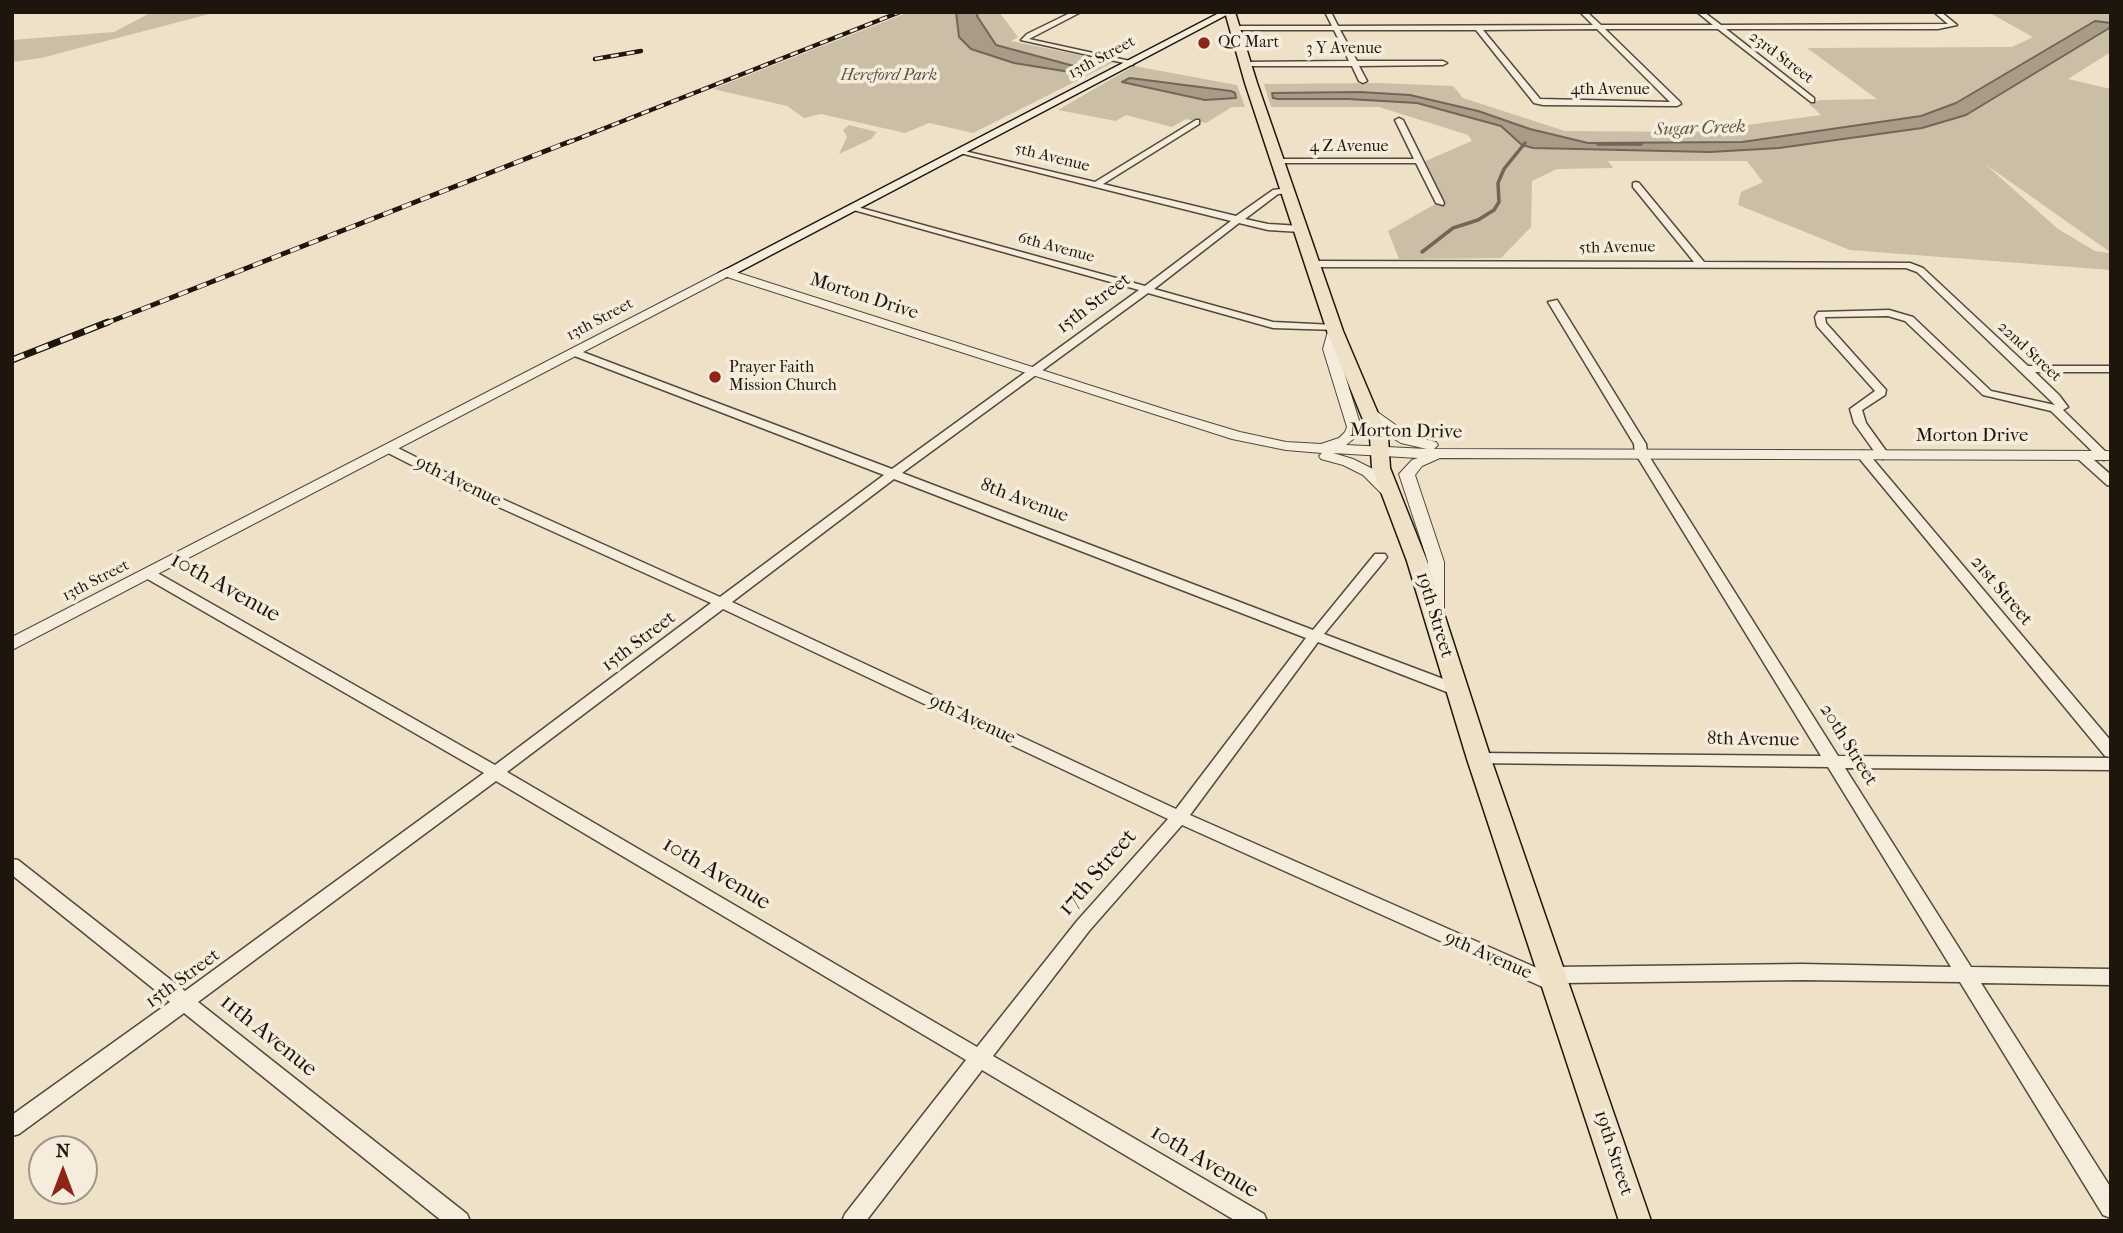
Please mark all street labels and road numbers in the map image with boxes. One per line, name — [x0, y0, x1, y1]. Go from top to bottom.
street label: 23rd Street — [1745, 28, 1817, 88]
street label: 13th Street — [1065, 32, 1139, 84]
street label: 3 Y Avenue — [1306, 39, 1382, 59]
street label: 4th Avenue — [1570, 80, 1650, 100]
street label: 4 Z Avenue — [1310, 137, 1388, 157]
street label: 5th Avenue — [1012, 139, 1092, 177]
street label: 6th Avenue — [1016, 229, 1096, 267]
street label: 5th Avenue — [1578, 238, 1656, 258]
street label: Morton Drive — [807, 269, 921, 325]
street label: 15th Street — [1053, 269, 1135, 339]
street label: 13th Street — [563, 294, 637, 346]
street label: 22nd Street — [1993, 318, 2065, 386]
street label: Morton Drive — [1349, 420, 1463, 444]
street label: Morton Drive — [1916, 425, 2028, 447]
street label: 9th Avenue — [411, 451, 505, 513]
street label: 8th Avenue — [977, 474, 1071, 528]
street label: 10th Avenue — [165, 547, 285, 629]
street label: 21st Street — [1965, 551, 2037, 631]
street label: 13th Street — [59, 556, 133, 606]
street label: 19th Street — [1410, 569, 1458, 661]
street label: 15th Street — [598, 607, 680, 677]
street label: 9th Avenue — [925, 690, 1019, 750]
street label: 20th Street — [1814, 700, 1882, 790]
street label: 8th Avenue — [1707, 728, 1799, 752]
street label: 17th Street — [1053, 824, 1143, 922]
street label: 10th Avenue — [657, 831, 775, 917]
street label: 9th Avenue — [1441, 927, 1535, 985]
street label: 15th Street — [141, 944, 225, 1014]
street label: 11th Avenue — [214, 989, 322, 1083]
street label: 19th Street — [1588, 1107, 1638, 1199]
street label: 10th Avenue — [1145, 1119, 1263, 1205]

